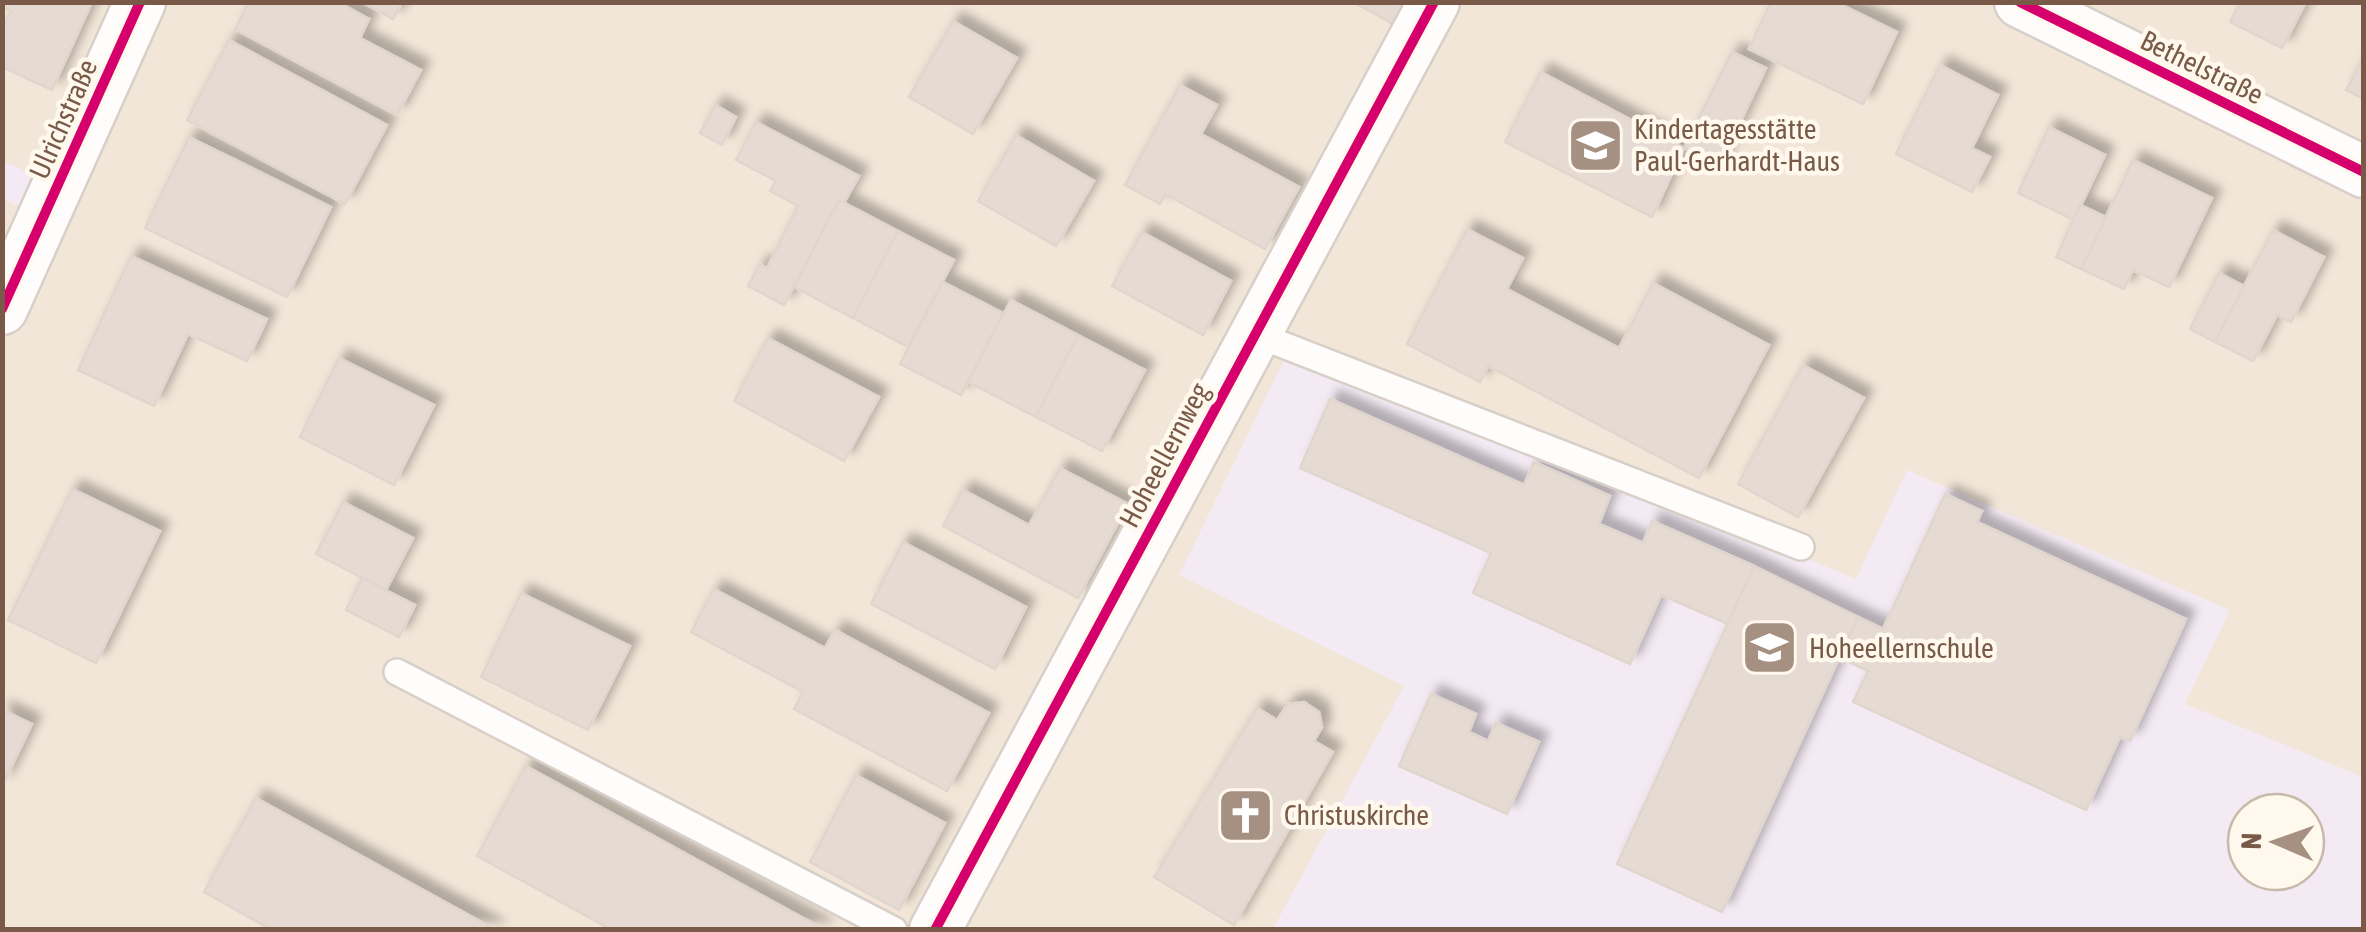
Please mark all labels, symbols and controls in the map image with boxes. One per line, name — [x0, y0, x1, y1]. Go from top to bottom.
street label: Bethelstraße — [2136, 24, 2268, 110]
street label: Ulrichstraße — [23, 54, 103, 184]
place label: Kindertagesstätte Paul-Gerhardt-Haus — [1634, 113, 1840, 177]
school or university icon: Kindertagesstätte Paul-Gerhardt-Haus — [1565, 115, 1625, 175]
street label: Hoheellernweg — [1113, 377, 1215, 533]
school or university icon: Hoheellernschule — [1740, 618, 1800, 678]
place label: Hoheellernschule — [1809, 632, 1994, 664]
church icon: Christuskirche — [1215, 785, 1275, 845]
north arrow — [2226, 792, 2326, 892]
place label: Christuskirche — [1284, 799, 1429, 831]
text: N — [2235, 832, 2267, 850]

